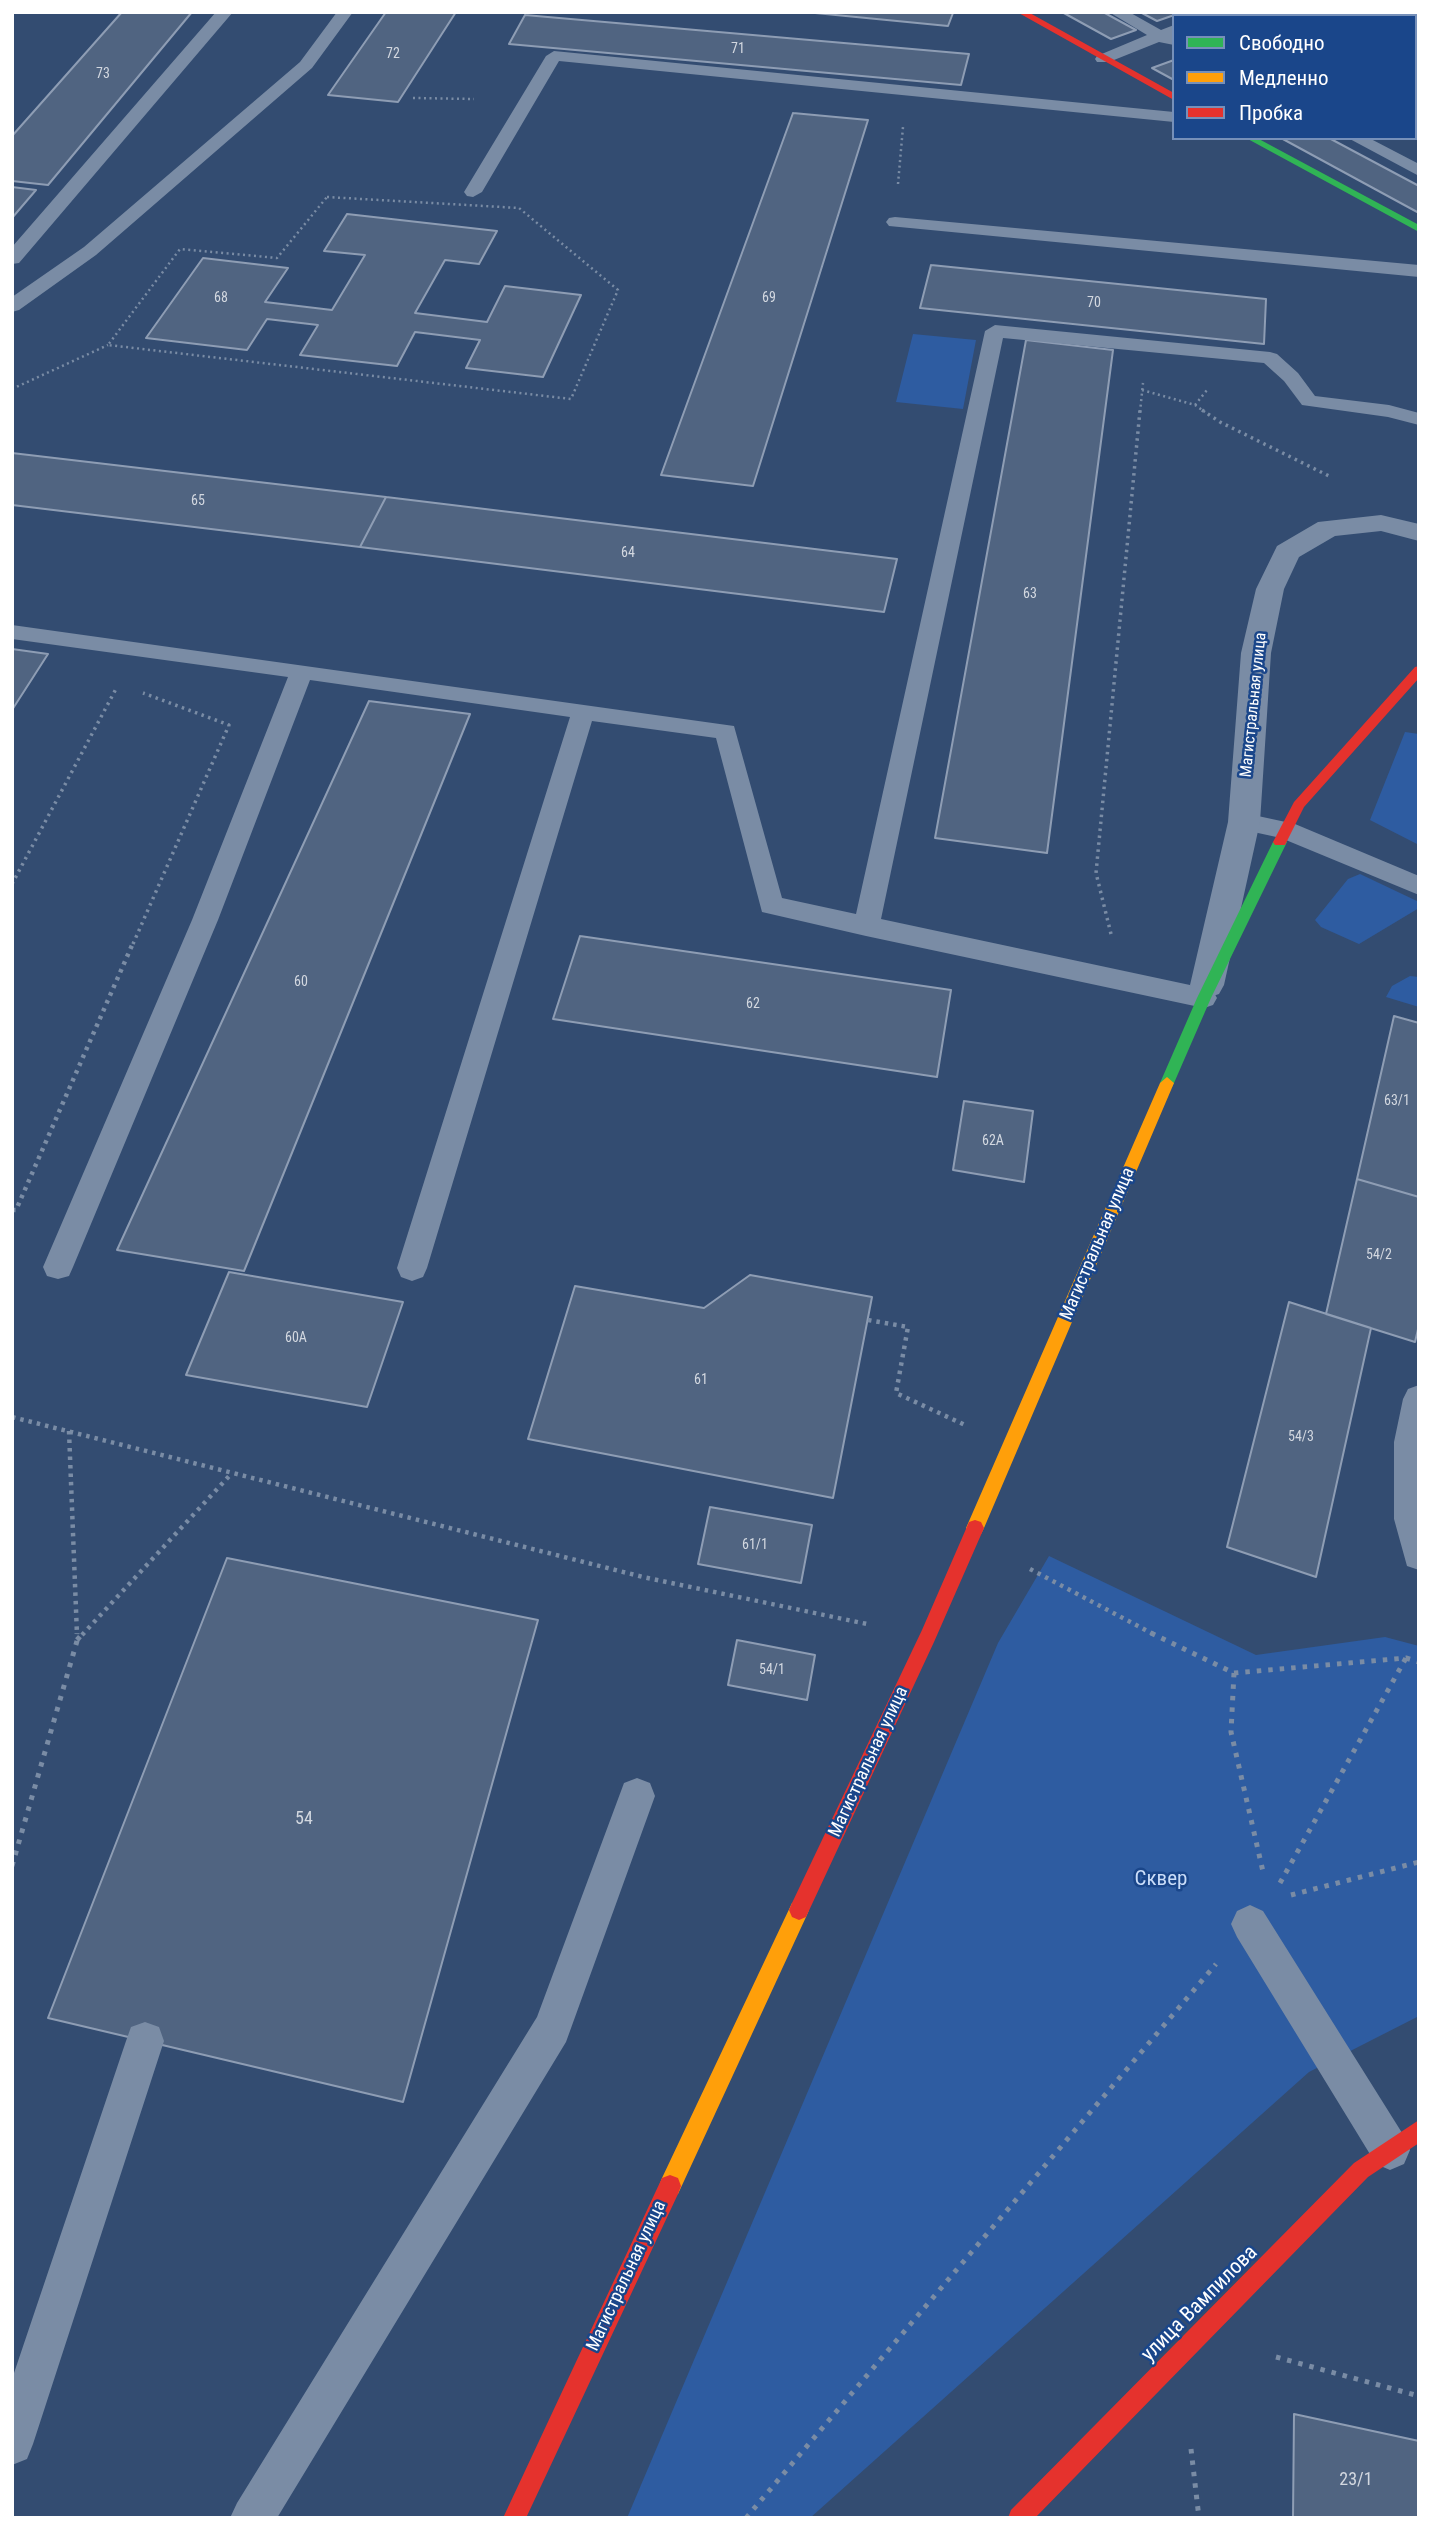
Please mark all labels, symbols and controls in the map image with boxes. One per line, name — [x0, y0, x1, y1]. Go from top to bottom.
legend — [1172, 14, 1417, 140]
text: Свободно — [1239, 31, 1325, 55]
house number: 71 — [731, 41, 745, 57]
house number: 72 — [386, 46, 400, 62]
house number: 73 — [96, 66, 110, 82]
text: Медленно — [1239, 66, 1328, 90]
text: Пробка — [1239, 101, 1303, 125]
house number: 68 — [214, 290, 228, 306]
house number: 69 — [762, 290, 776, 306]
house number: 70 — [1087, 295, 1101, 311]
house number: 65 — [191, 493, 205, 509]
house number: 64 — [621, 545, 635, 561]
house number: 63 — [1023, 586, 1037, 602]
street label: Магистральная улица — [1237, 632, 1271, 778]
house number: 60 — [294, 974, 308, 990]
house number: 62 — [746, 996, 760, 1012]
house number: 63/1 — [1384, 1093, 1410, 1109]
house number: 62А — [982, 1133, 1004, 1149]
street label: Магистральная улица — [1056, 1165, 1140, 1323]
house number: 54/2 — [1366, 1247, 1392, 1263]
house number: 60А — [285, 1330, 307, 1346]
house number: 61 — [694, 1372, 708, 1388]
house number: 54/3 — [1288, 1429, 1314, 1445]
house number: 61/1 — [742, 1537, 768, 1553]
house number: 54/1 — [759, 1662, 785, 1678]
street label: Магистральная улица — [825, 1683, 913, 1841]
house number: 54 — [295, 1808, 313, 1830]
park label: Сквер — [1135, 1867, 1187, 1893]
street label: Магистральная улица — [583, 2197, 671, 2355]
street label: улица Вампилова — [1137, 2241, 1263, 2367]
house number: 23/1 — [1339, 2469, 1373, 2491]

